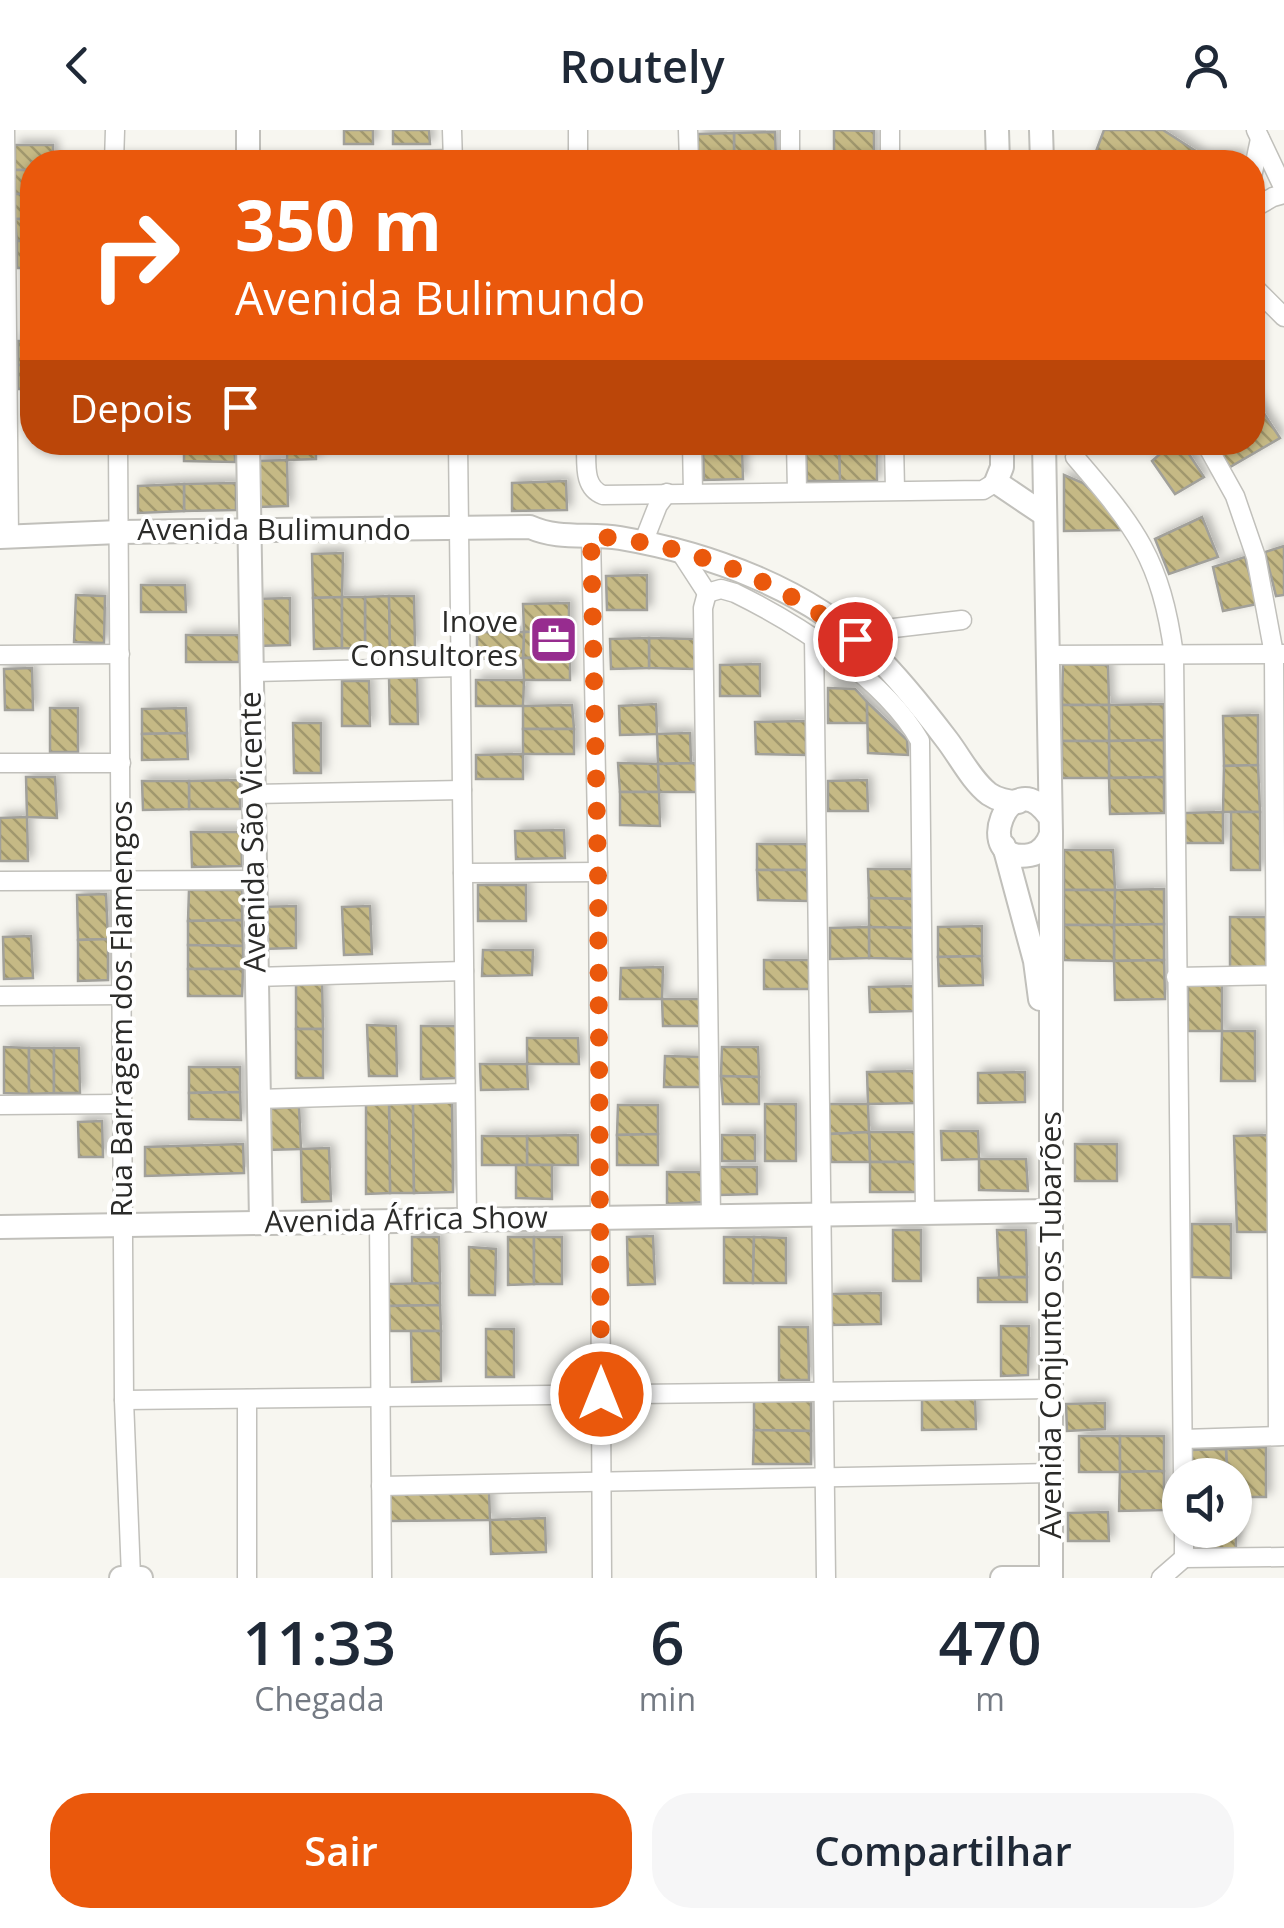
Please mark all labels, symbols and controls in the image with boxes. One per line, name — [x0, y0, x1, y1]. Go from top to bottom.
text: Routely — [559, 35, 725, 96]
icon: back — [50, 38, 105, 93]
icon: person — [1179, 38, 1234, 93]
text: 350 m — [235, 176, 442, 272]
icon: right — [70, 190, 200, 320]
text: Avenida Bulimundo — [235, 267, 645, 328]
icon: arrive — [213, 380, 268, 435]
text: Depois — [70, 382, 193, 434]
street label: Avenida Bulimundo — [137, 508, 411, 549]
pin — [813, 597, 898, 682]
place label: Inove Consultores — [350, 600, 518, 675]
icon: arrive — [828, 612, 883, 667]
office icon: Inove Consultores — [527, 613, 579, 665]
street label: Avenida São Vicente — [229, 691, 274, 973]
street label: Rua Barragem dos Flamengos — [100, 800, 141, 1218]
street label: Avenida Conjunto os Tubarões — [1029, 1111, 1070, 1539]
street label: Avenida África Show — [264, 1196, 548, 1241]
position arrow — [549, 1342, 653, 1446]
map controls — [1162, 1458, 1252, 1548]
button: sound — [1162, 1458, 1252, 1548]
text: 11:33 — [243, 1601, 396, 1683]
text: 6 — [650, 1601, 685, 1683]
text: 470 — [939, 1601, 1041, 1683]
text: Chegada — [254, 1677, 384, 1720]
text: min — [639, 1677, 696, 1720]
text: m — [975, 1677, 1005, 1720]
button: Sair — [50, 1793, 632, 1908]
button: Compartilhar — [652, 1793, 1234, 1908]

